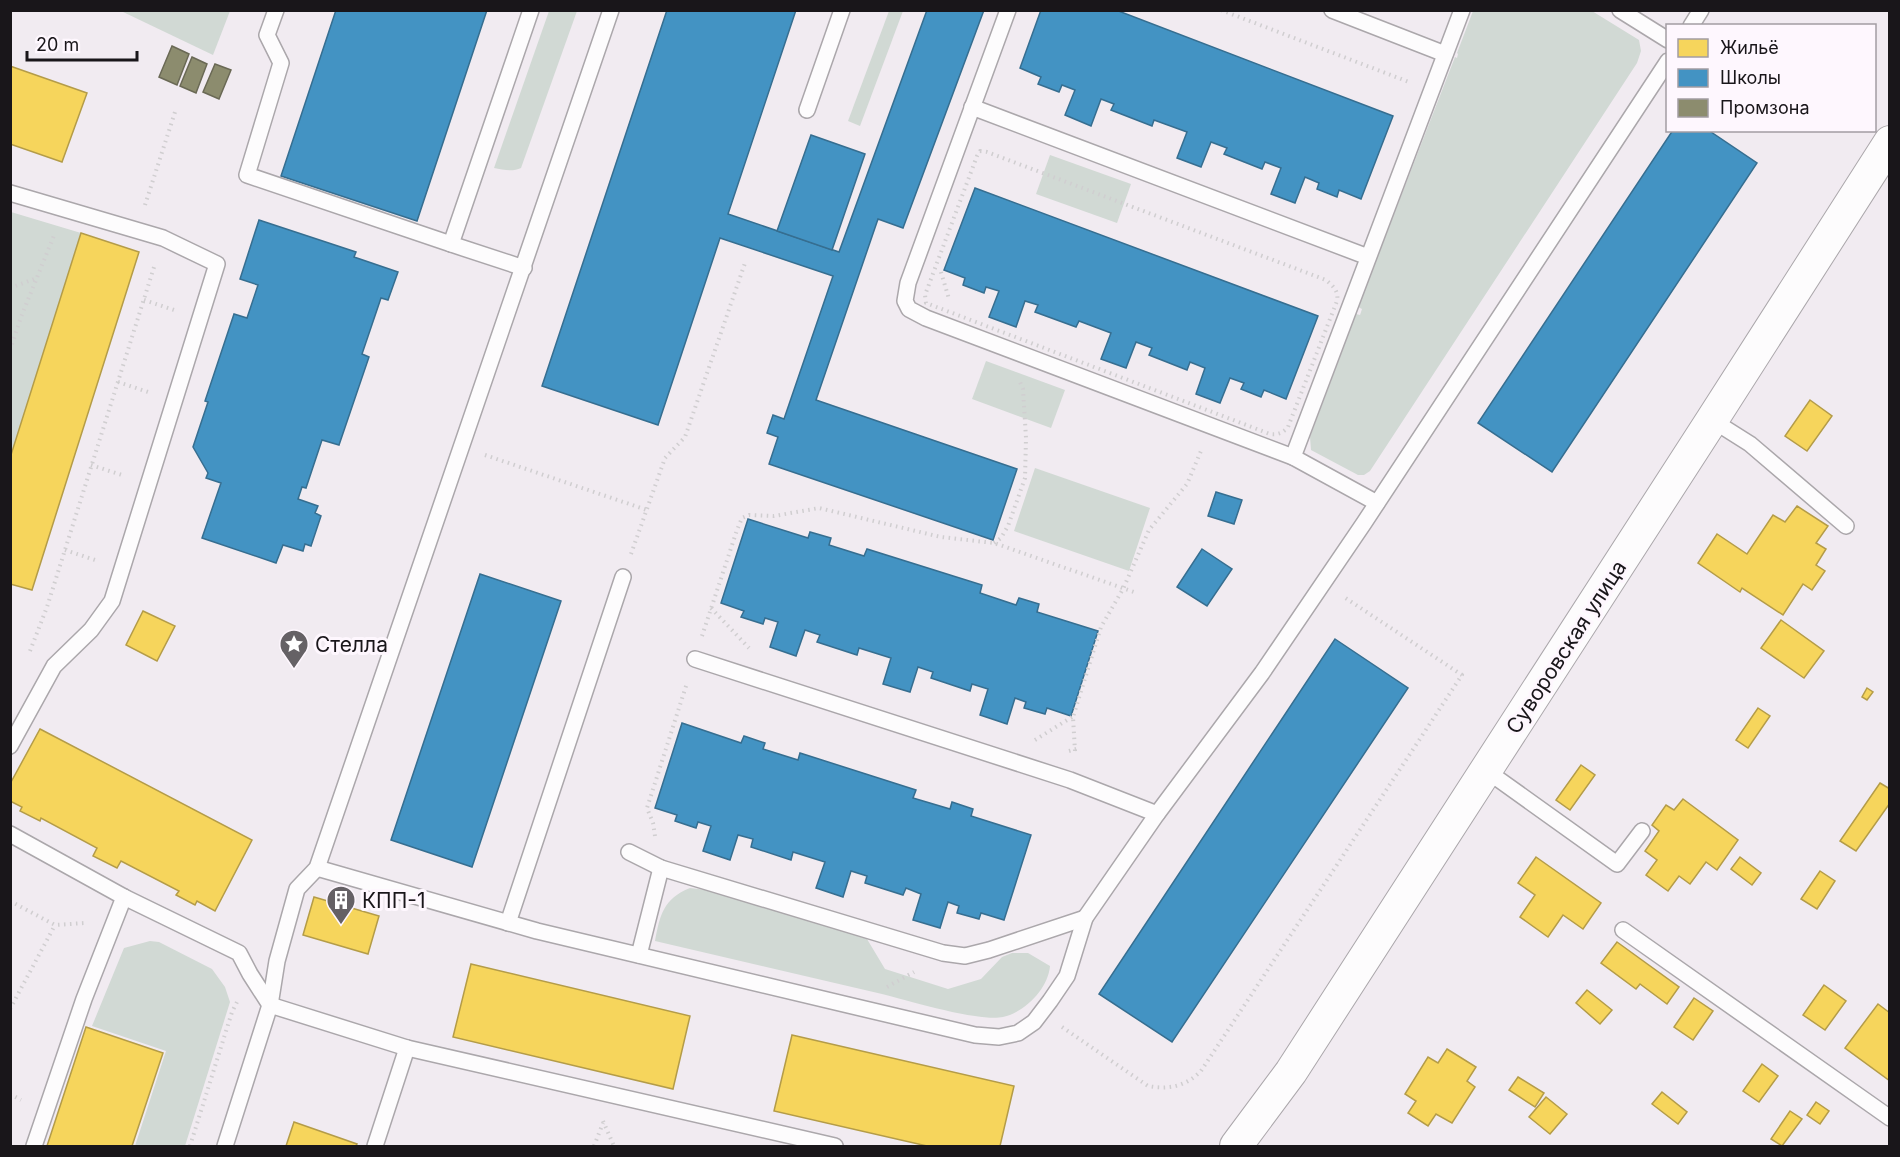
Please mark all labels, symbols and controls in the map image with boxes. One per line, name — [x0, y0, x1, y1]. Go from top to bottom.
scale bar — [27, 24, 136, 62]
legend — [1666, 24, 1876, 132]
text: 20 m — [36, 34, 79, 55]
text: Жильё — [1720, 37, 1779, 58]
text: Школы — [1720, 67, 1781, 88]
text: Промзона — [1720, 97, 1810, 118]
street label: Суворовская улица — [1501, 556, 1631, 738]
place icon: Стелла — [278, 628, 310, 670]
place label: Стелла — [315, 632, 388, 657]
building icon: КПП-1 — [325, 884, 357, 926]
place label: КПП-1 — [362, 888, 426, 913]

